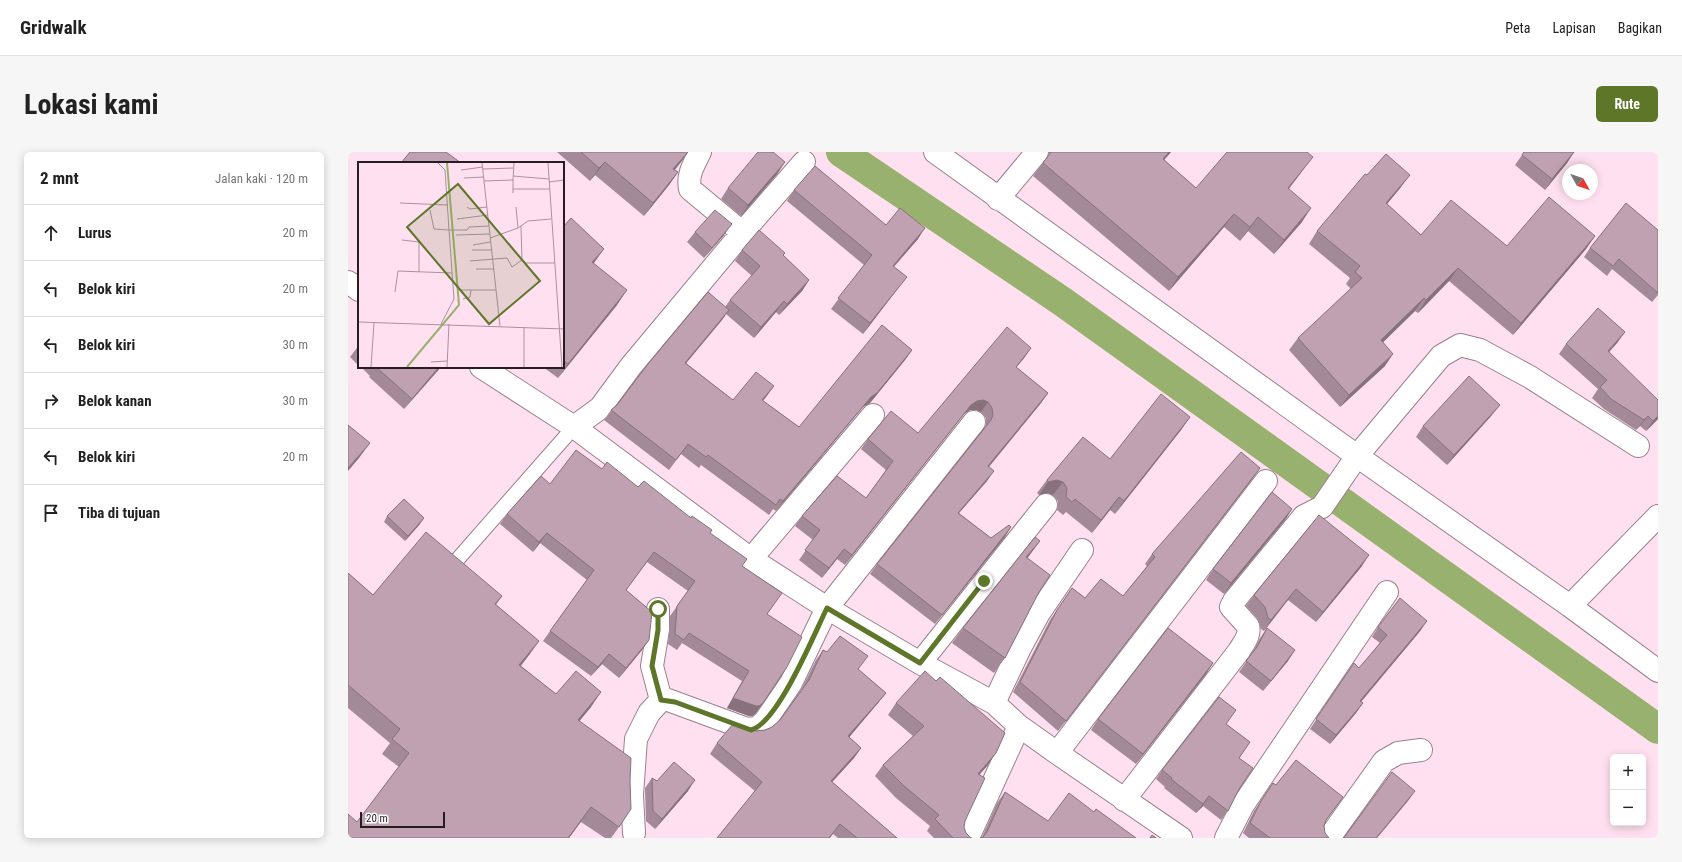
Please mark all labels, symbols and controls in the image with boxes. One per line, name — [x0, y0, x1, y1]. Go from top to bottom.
text: Gridwalk — [20, 16, 86, 39]
text: Peta — [1505, 20, 1530, 36]
text: Lapisan — [1552, 20, 1596, 36]
text: Bagikan — [1618, 20, 1662, 36]
button: Rute — [1596, 86, 1658, 122]
text: Lokasi kami — [24, 88, 159, 121]
inset map — [358, 162, 564, 368]
north arrow — [1562, 164, 1598, 200]
text: 2 mnt — [40, 168, 79, 188]
text: Jalan kaki · 120 m — [215, 171, 308, 186]
icon: ahead — [40, 222, 62, 244]
text: Lurus — [78, 224, 112, 242]
text: 20 m — [282, 225, 308, 240]
icon: left — [40, 278, 62, 300]
text: Belok kiri — [78, 280, 135, 298]
text: 20 m — [282, 281, 308, 296]
icon: left — [40, 334, 62, 356]
text: Belok kiri — [78, 336, 135, 354]
text: 30 m — [282, 337, 308, 352]
icon: right — [40, 390, 62, 412]
text: Belok kanan — [78, 392, 152, 410]
text: 30 m — [282, 393, 308, 408]
icon: left — [40, 446, 62, 468]
text: Belok kiri — [78, 448, 135, 466]
text: 20 m — [282, 449, 308, 464]
icon: arrive — [40, 502, 62, 524]
text: Tiba di tujuan — [78, 504, 160, 522]
route end — [975, 572, 993, 590]
route start — [649, 600, 667, 618]
map controls — [1610, 754, 1646, 826]
button: + — [1610, 754, 1646, 790]
button: − — [1610, 790, 1646, 826]
scale bar — [360, 810, 445, 829]
text: 20 m — [366, 812, 388, 825]

